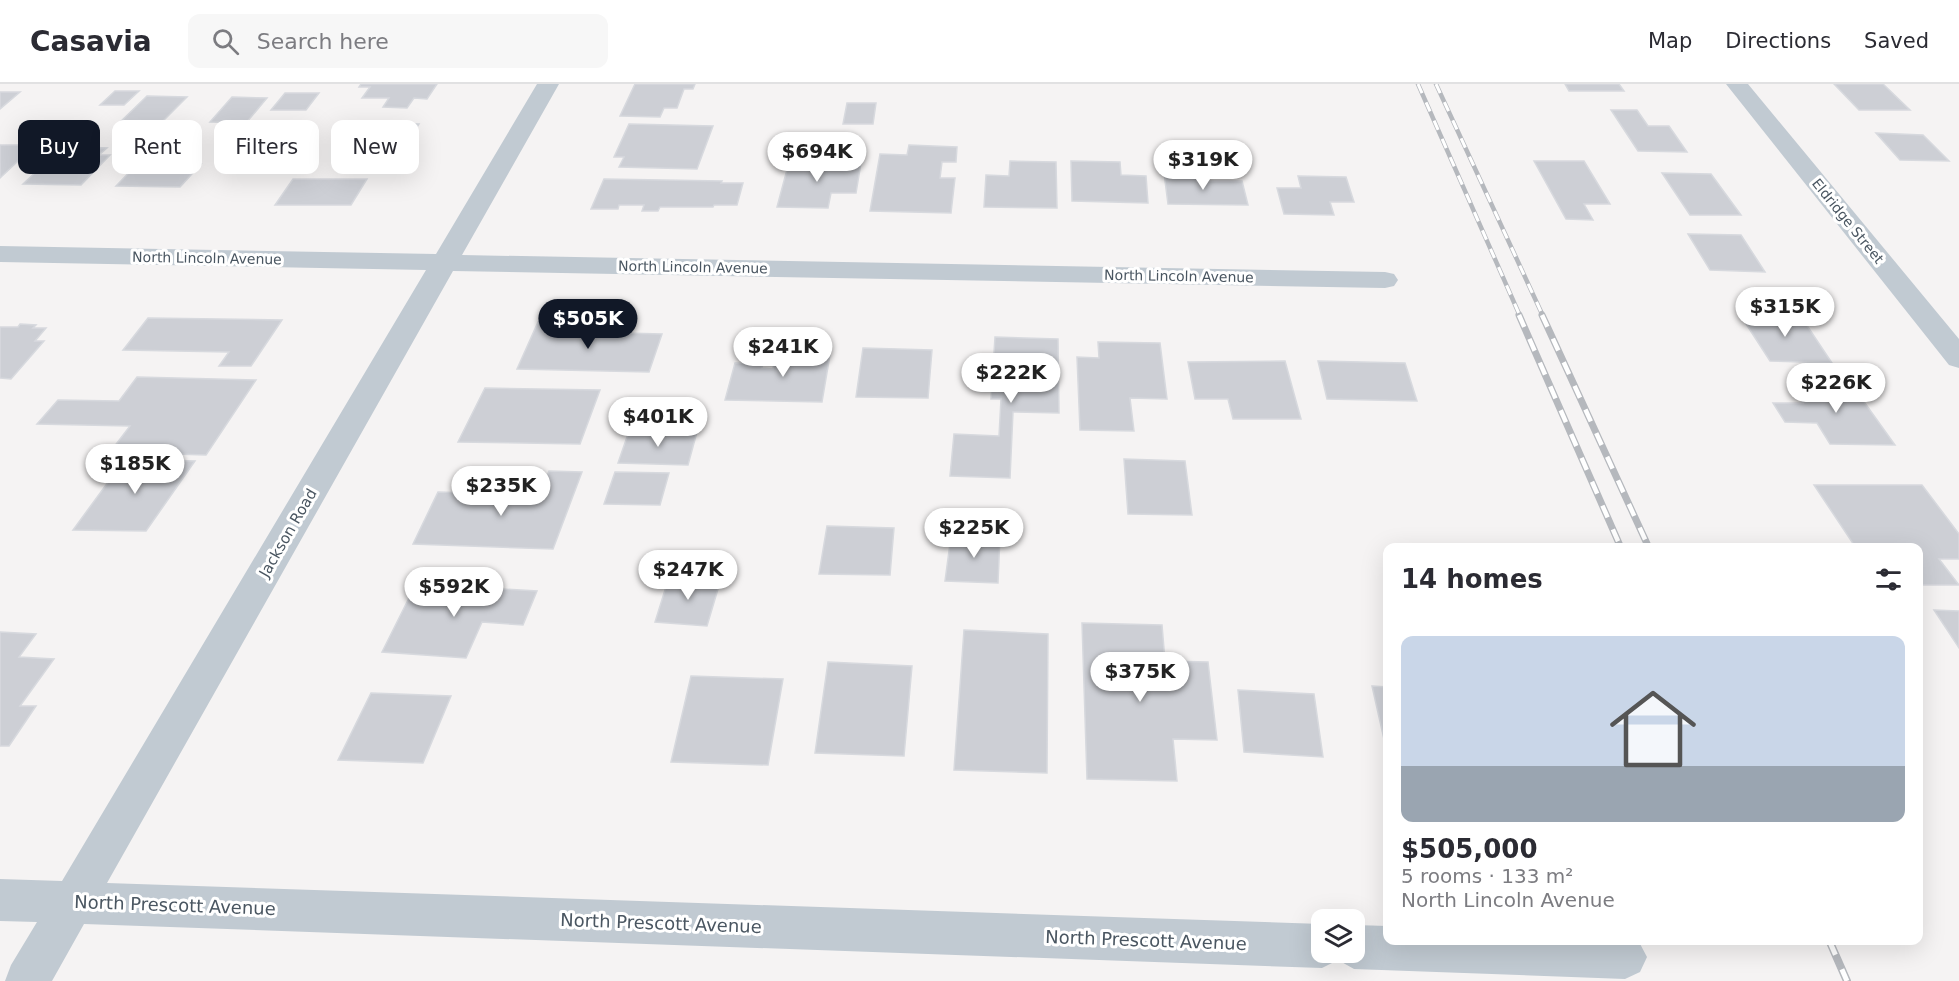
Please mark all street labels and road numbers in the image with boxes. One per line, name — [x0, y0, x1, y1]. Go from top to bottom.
street label: Eldridge Street — [1809, 175, 1887, 267]
street label: North Lincoln Avenue — [132, 249, 282, 267]
street label: North Lincoln Avenue — [618, 258, 768, 276]
street label: North Lincoln Avenue — [1104, 267, 1254, 285]
street label: Jackson Road — [255, 485, 321, 581]
street label: North Prescott Avenue — [74, 891, 276, 919]
street label: North Prescott Avenue — [560, 909, 762, 937]
street label: North Prescott Avenue — [1045, 926, 1247, 954]

